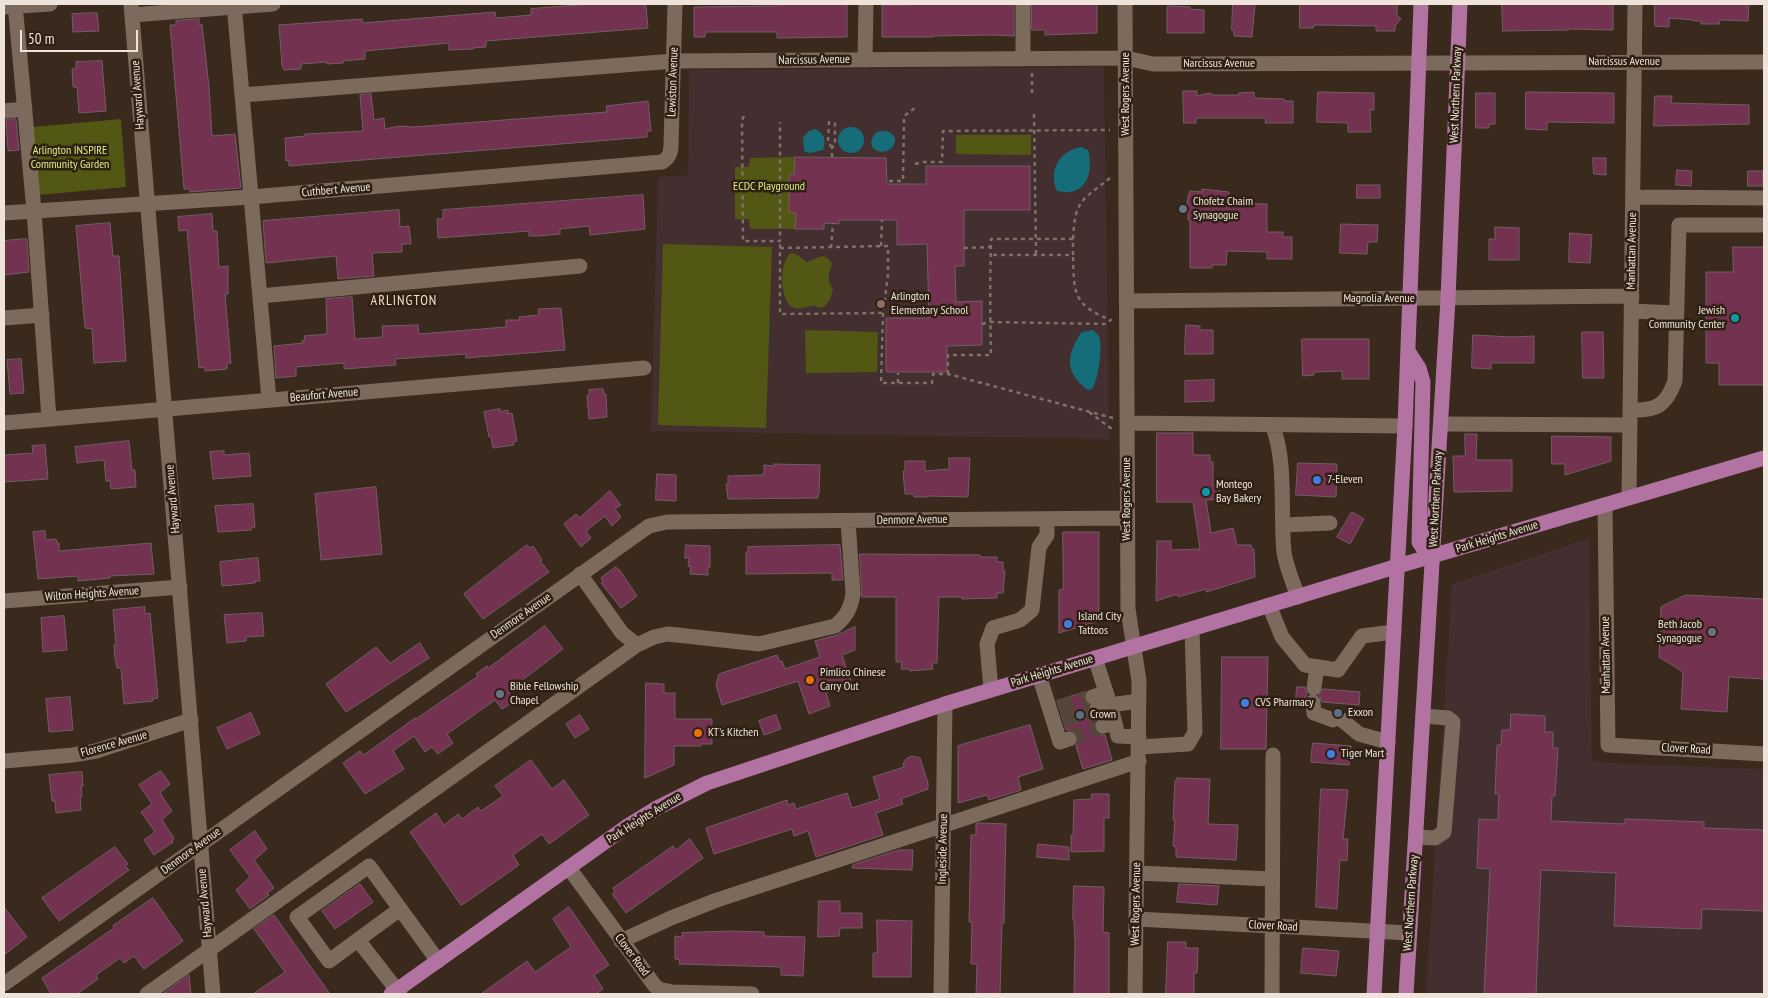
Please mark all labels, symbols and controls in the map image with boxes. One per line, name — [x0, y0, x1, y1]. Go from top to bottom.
scale bar — [22, 20, 140, 52]
text: 50 m — [28, 29, 54, 48]
street label: West Northern Parkway — [1447, 46, 1465, 144]
street label: Lewiston Avenue — [665, 47, 681, 117]
street label: Narcissus Avenue — [778, 52, 850, 68]
street label: West Rogers Avenue — [1119, 52, 1133, 136]
street label: Narcissus Avenue — [1588, 55, 1660, 69]
street label: Narcissus Avenue — [1183, 57, 1255, 71]
street label: Hayward Avenue — [128, 60, 148, 130]
park label: Arlington INSPIRE Community Garden — [31, 144, 109, 172]
street label: Cuthbert Avenue — [301, 180, 371, 200]
park label: ECDC Playground — [733, 180, 805, 194]
place label: Chofetz Chaim Synagogue — [1193, 195, 1253, 223]
marker: Chofetz Chaim Synagogue — [1177, 203, 1189, 215]
street label: Manhattan Avenue — [1624, 212, 1640, 290]
place label: Arlington Elementary School — [891, 290, 968, 318]
street label: Magnolia Avenue — [1343, 292, 1415, 306]
district label: ARLINGTON — [369, 293, 439, 309]
marker: Arlington Elementary School — [875, 298, 887, 310]
place label: Jewish Community Center — [1649, 304, 1725, 332]
marker: Jewish Community Center — [1729, 312, 1741, 324]
street label: Beaufort Avenue — [289, 385, 359, 405]
street label: West Northern Parkway — [1426, 450, 1446, 548]
street label: West Rogers Avenue — [1120, 457, 1134, 541]
street label: Hayward Avenue — [163, 464, 183, 534]
place label: 7-Eleven — [1327, 473, 1363, 487]
marker: 7-Eleven — [1311, 474, 1323, 486]
place label: Montego Bay Bakery — [1216, 478, 1261, 506]
marker: Montego Bay Bakery — [1200, 486, 1212, 498]
street label: Denmore Avenue — [877, 512, 947, 528]
street label: Park Heights Avenue — [1454, 518, 1540, 556]
street label: Wilton Heights Avenue — [44, 584, 140, 604]
street label: Denmore Avenue — [488, 590, 554, 642]
place label: Island City Tattoos — [1078, 610, 1121, 638]
street label: Manhattan Avenue — [1598, 616, 1614, 694]
marker: Island City Tattoos — [1062, 618, 1074, 630]
place label: Beth Jacob Synagogue — [1657, 618, 1702, 646]
marker: Beth Jacob Synagogue — [1706, 626, 1718, 638]
street label: Park Heights Avenue — [1009, 652, 1095, 690]
place label: Pimlico Chinese Carry Out — [820, 666, 886, 694]
marker: Pimlico Chinese Carry Out — [804, 674, 816, 686]
place label: Bible Fellowship Chapel — [510, 680, 579, 708]
marker: Bible Fellowship Chapel — [494, 688, 506, 700]
place label: CVS Pharmacy — [1255, 696, 1313, 710]
marker: CVS Pharmacy — [1239, 697, 1251, 709]
place label: Exxon — [1348, 706, 1373, 720]
marker: Exxon — [1332, 707, 1344, 719]
place label: Crown — [1090, 708, 1116, 722]
marker: Crown — [1074, 709, 1086, 721]
place label: KT's Kitchen — [708, 726, 759, 740]
marker: KT's Kitchen — [692, 727, 704, 739]
street label: Florence Avenue — [79, 728, 149, 760]
street label: Clover Road — [1661, 741, 1711, 757]
place label: Tiger Mart — [1341, 747, 1384, 761]
marker: Tiger Mart — [1325, 748, 1337, 760]
street label: Park Heights Avenue — [604, 789, 684, 847]
street label: Ingleside Avenue — [935, 814, 951, 884]
street label: Denmore Avenue — [158, 824, 224, 878]
street label: West Northern Parkway — [1400, 854, 1422, 952]
street label: West Rogers Avenue — [1128, 862, 1144, 946]
street label: Hayward Avenue — [195, 868, 215, 938]
street label: Clover Road — [1248, 918, 1298, 934]
street label: Clover Road — [611, 931, 653, 979]

